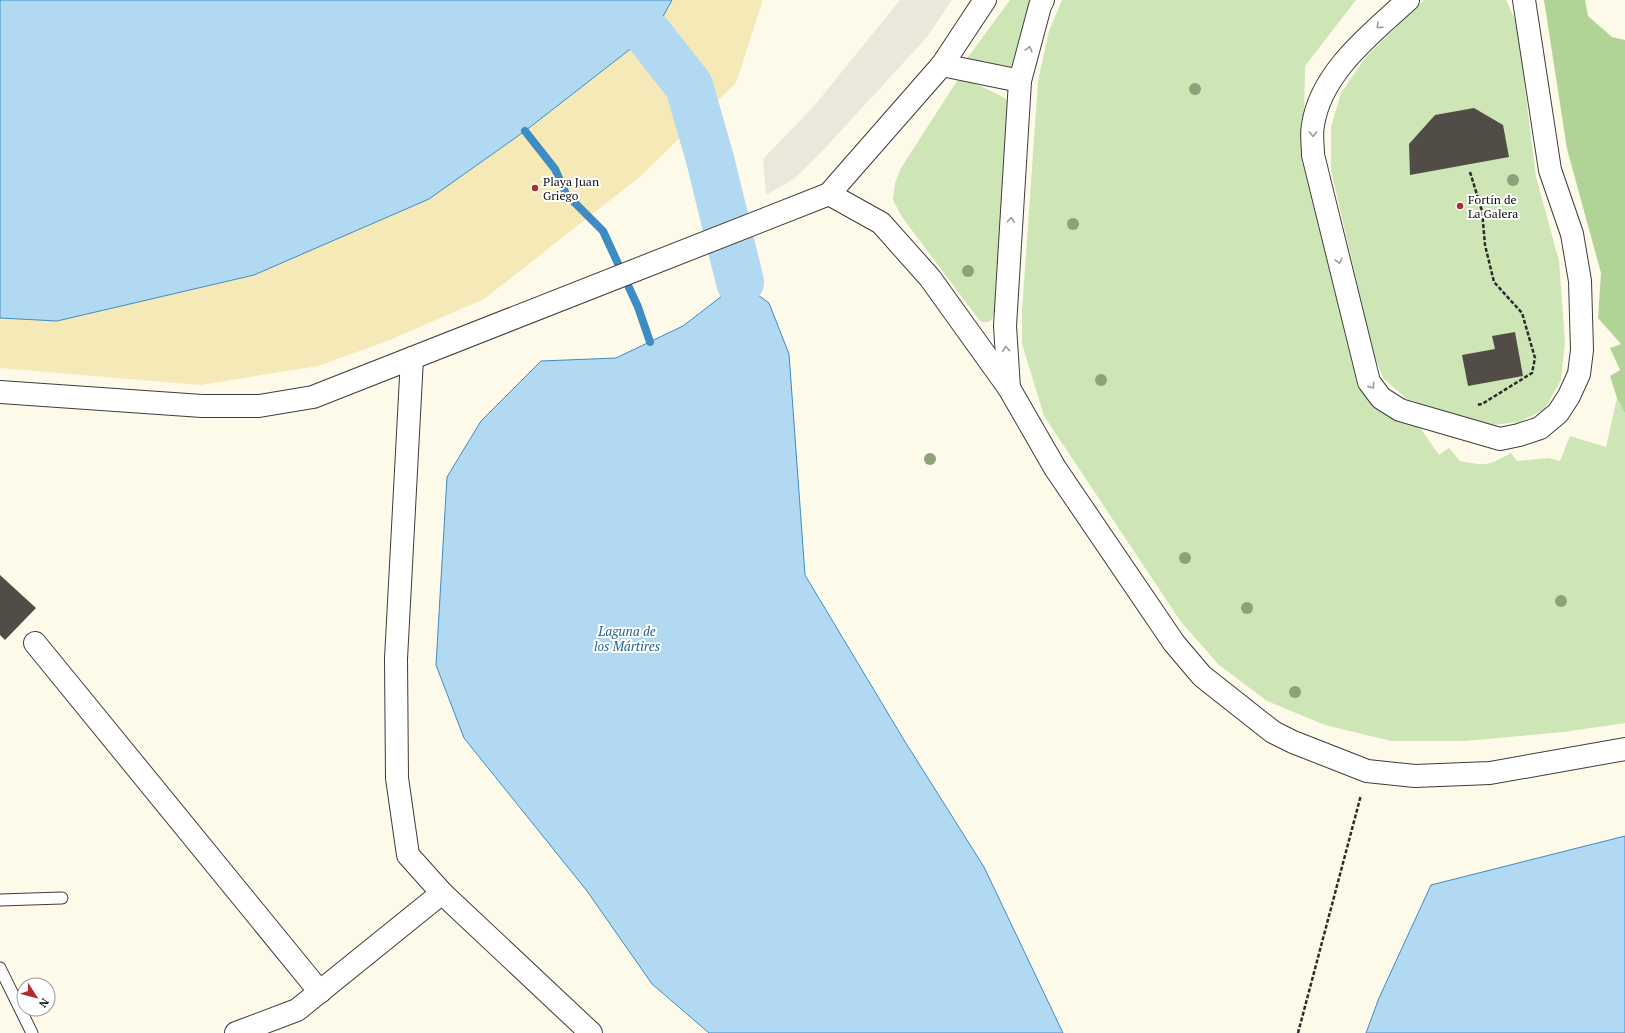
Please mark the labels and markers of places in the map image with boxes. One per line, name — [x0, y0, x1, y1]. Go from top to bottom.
place label: Playa Juan Griego — [543, 174, 599, 203]
marker: Playa Juan Griego — [530, 183, 540, 193]
place label: Fortín de La Galera — [1468, 192, 1518, 221]
marker: Fortín de La Galera — [1455, 201, 1465, 211]

